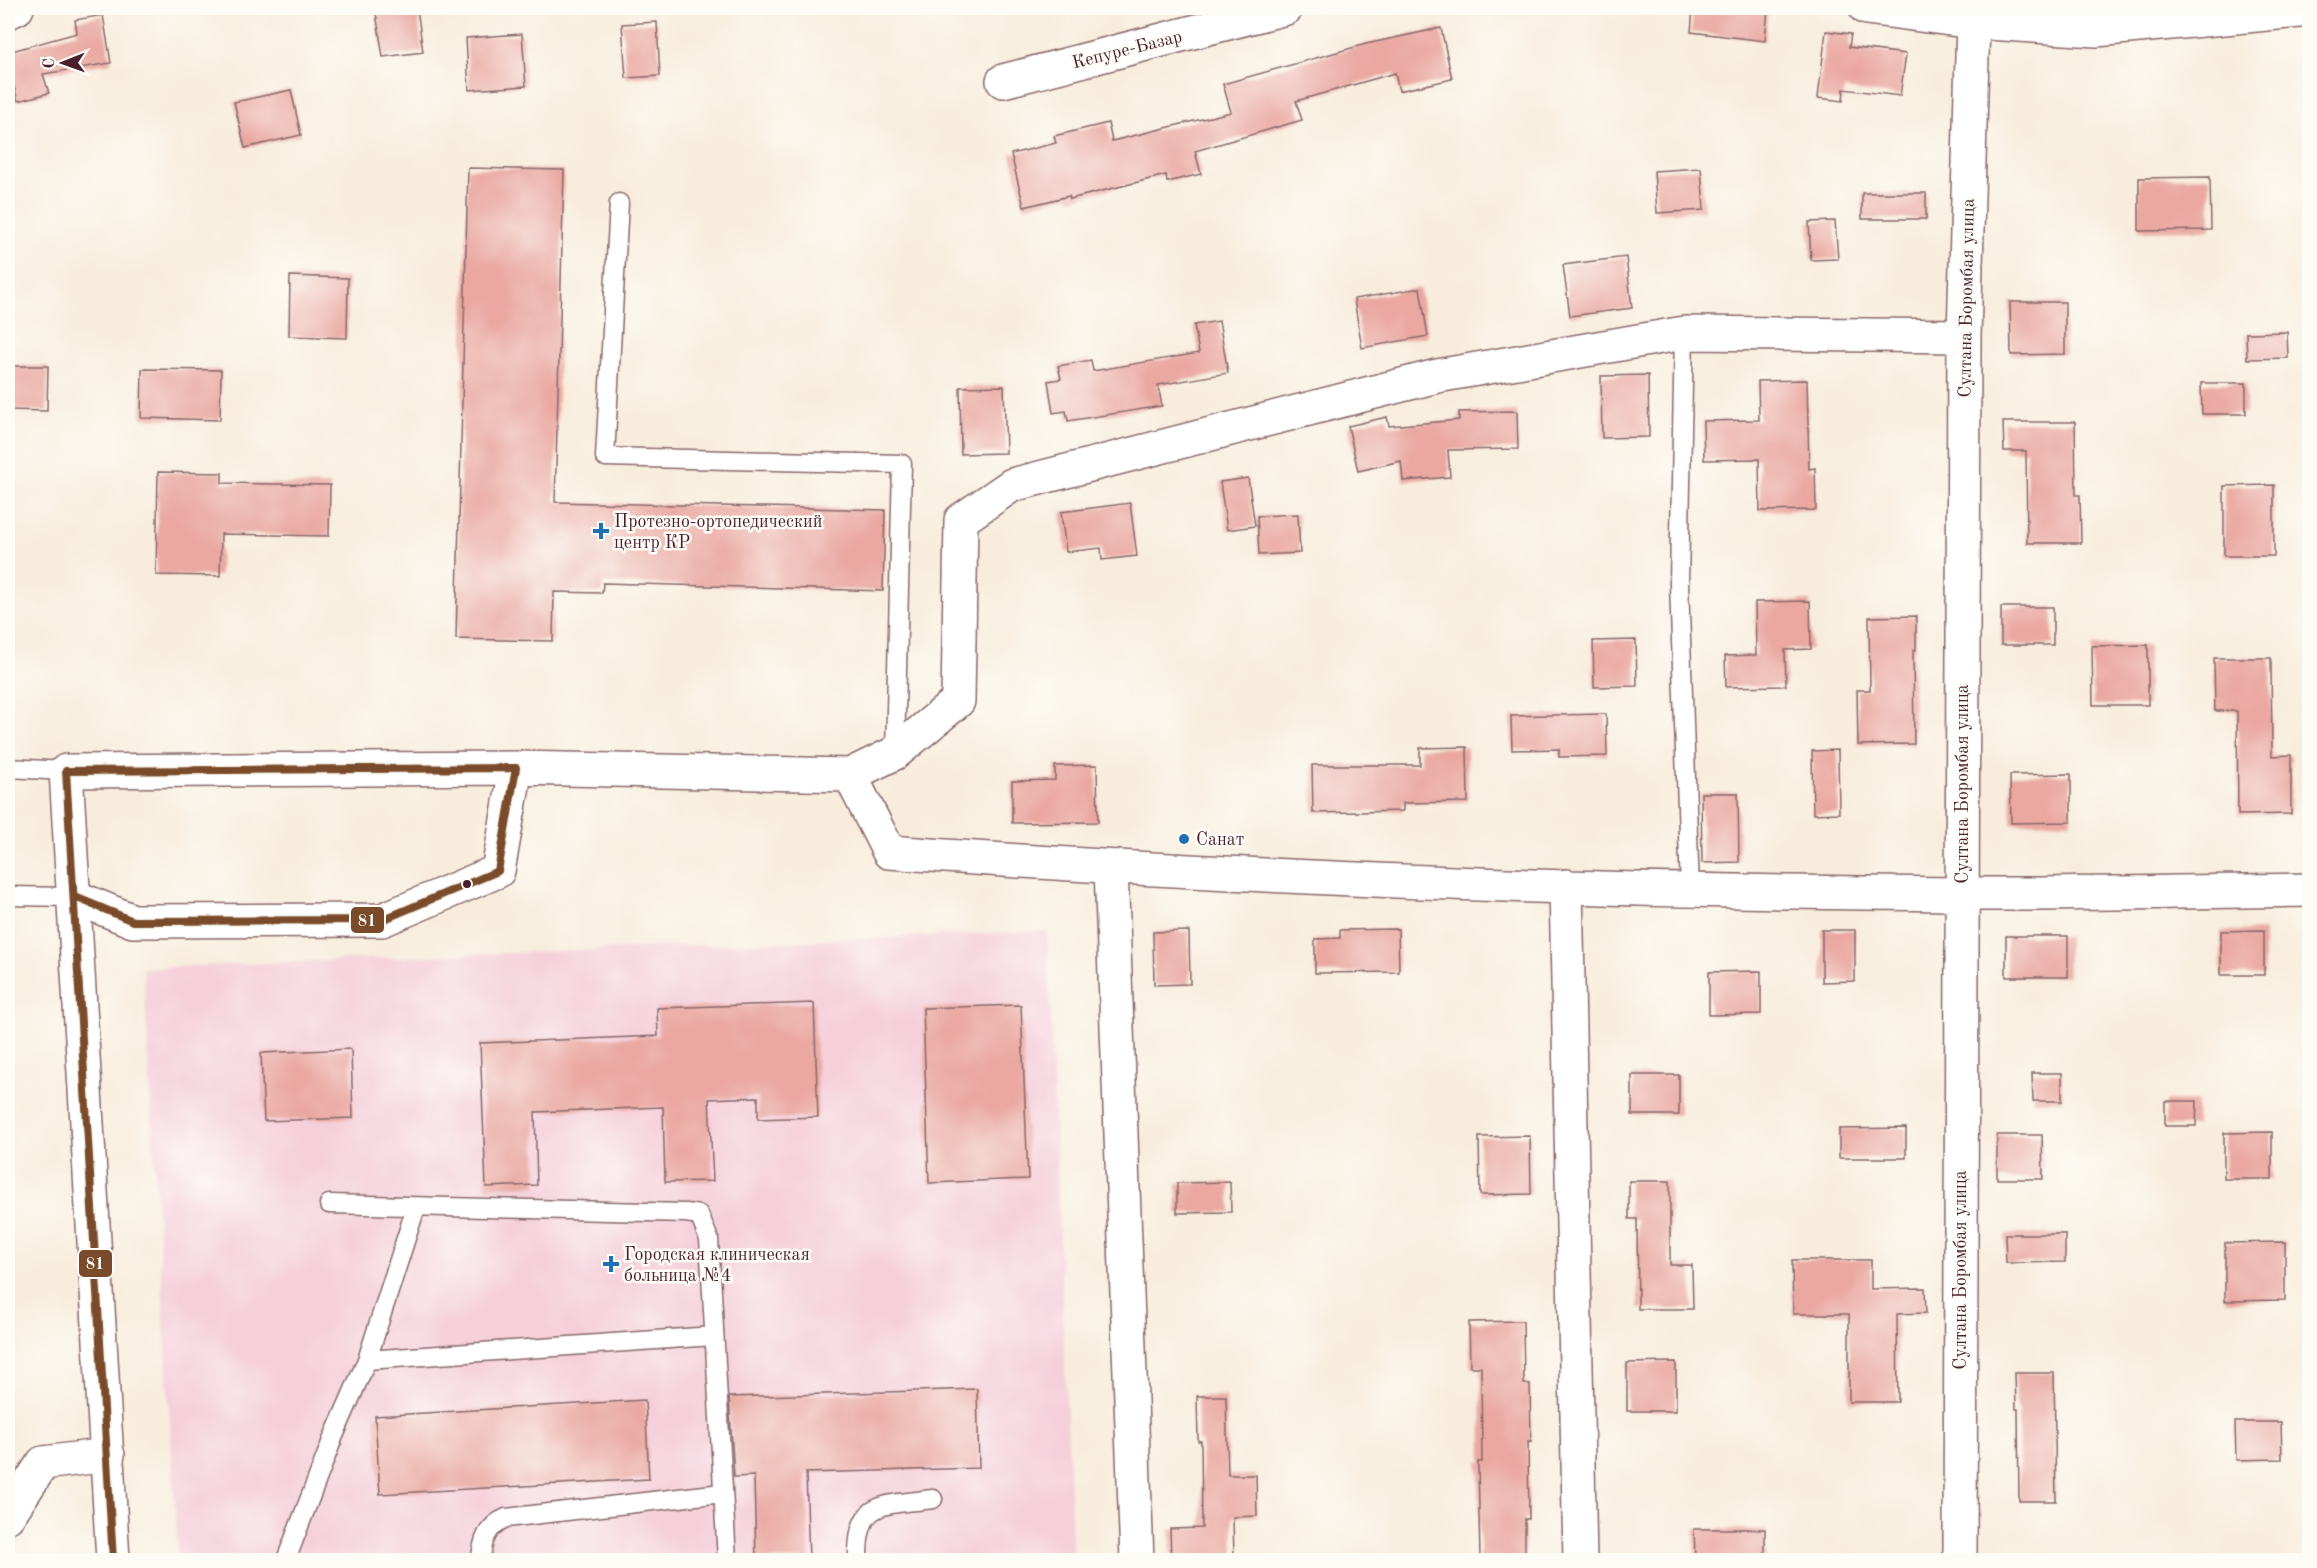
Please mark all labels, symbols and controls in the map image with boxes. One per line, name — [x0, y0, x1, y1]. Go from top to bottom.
street label: Кепуре-Базар — [1070, 28, 1184, 72]
north arrow — [33, 33, 93, 93]
text: С — [42, 58, 58, 69]
street label: Султана Боромбая улица — [1956, 198, 1978, 398]
place label: Протезно-ортопедический центр КР — [614, 513, 822, 552]
marker: Протезно-ортопедический центр КР — [592, 522, 610, 540]
street label: Султана Боромбая улица — [1954, 684, 1972, 884]
place label: Санат — [1196, 831, 1244, 849]
marker: Санат — [1177, 832, 1191, 846]
unlabelled marker — [461, 878, 473, 890]
line badge: 81 — [350, 906, 385, 934]
text: 81 — [358, 914, 376, 930]
street label: Султана Боромбая улица — [1952, 1170, 1970, 1370]
place label: Городская клиническая больница №4 — [624, 1246, 810, 1285]
line badge: 81 — [78, 1249, 113, 1278]
marker: Городская клиническая больница №4 — [602, 1255, 620, 1273]
text: 81 — [86, 1257, 104, 1273]

